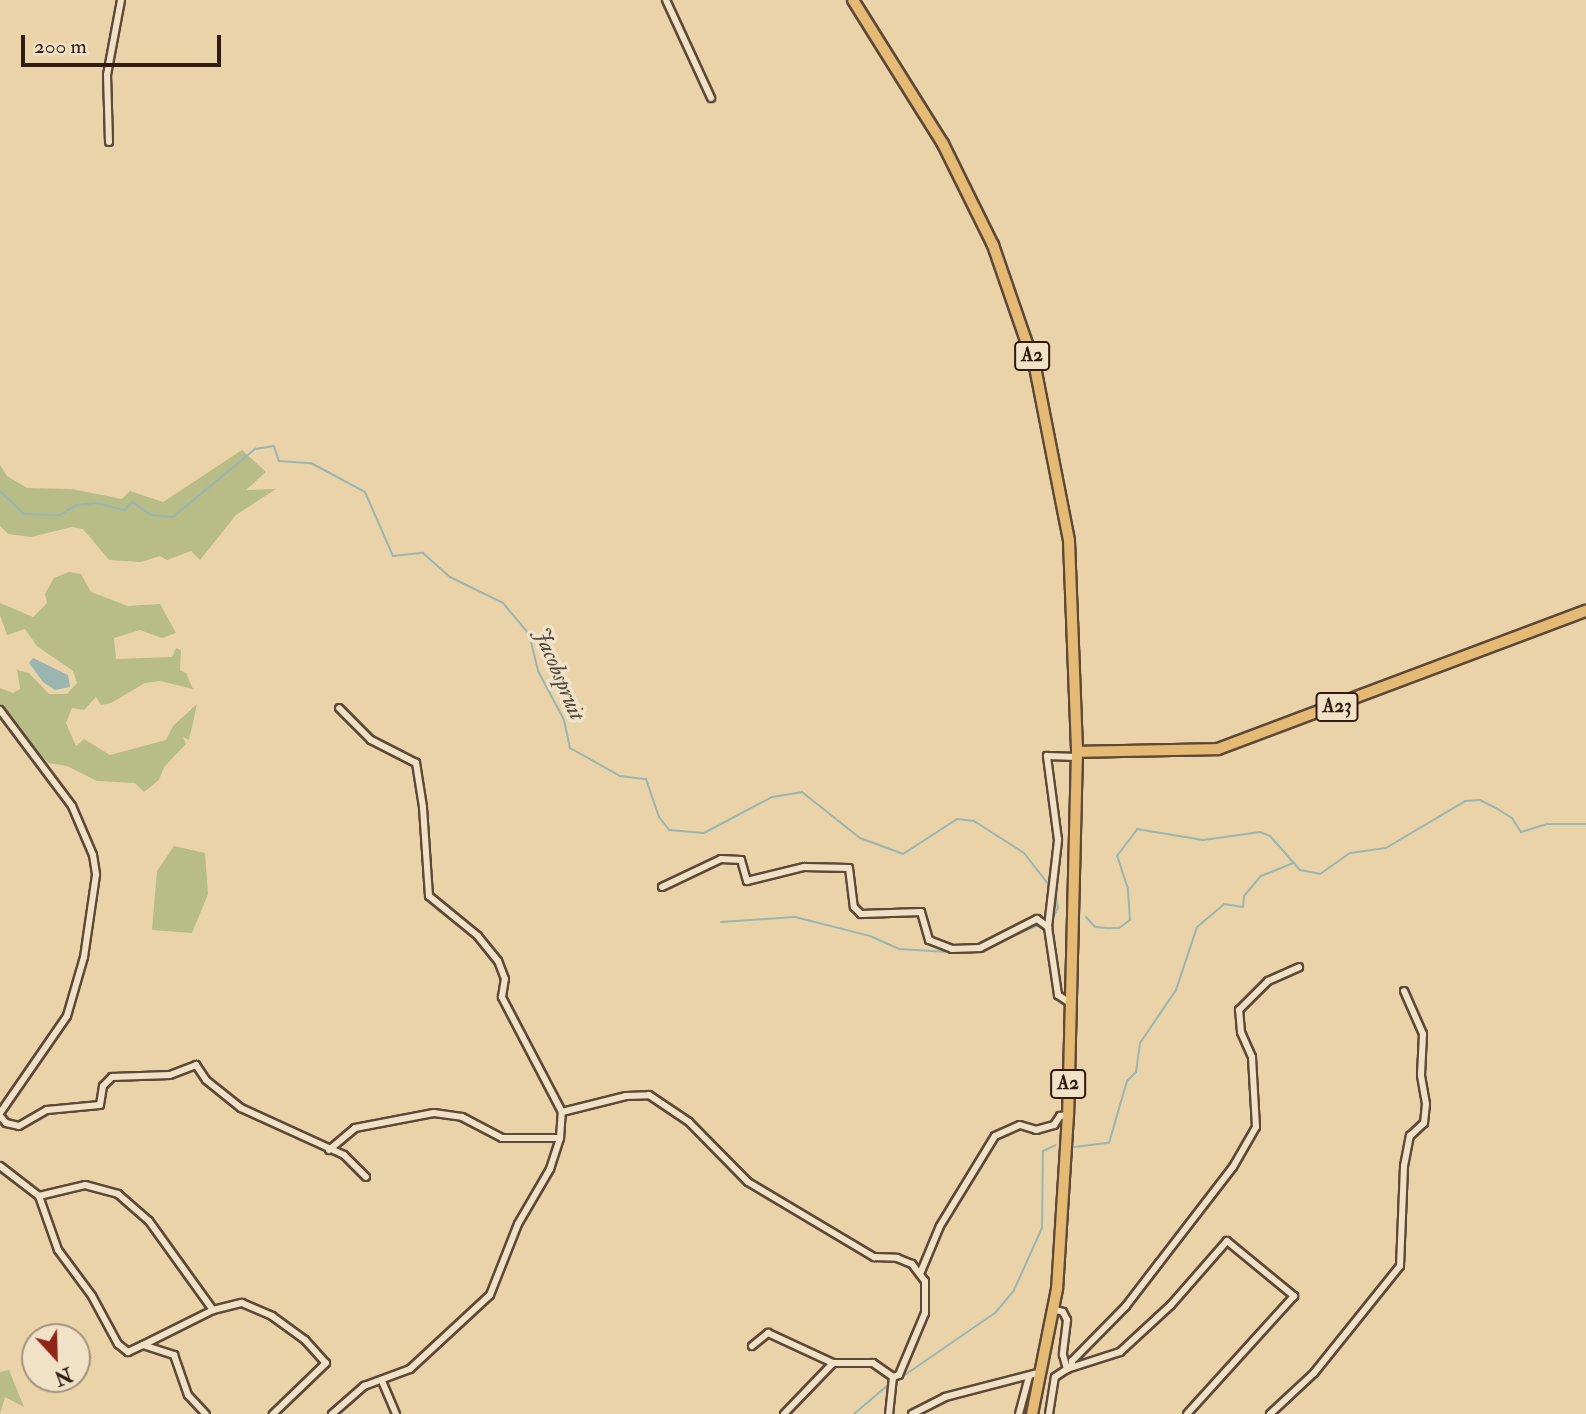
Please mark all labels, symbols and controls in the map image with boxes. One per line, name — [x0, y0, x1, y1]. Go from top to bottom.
scale bar — [24, 21, 224, 65]
text: 200 m — [34, 33, 87, 60]
road number: A2 — [1013, 340, 1051, 372]
water label: Jacobspruit — [527, 623, 591, 725]
road number: A23 — [1314, 692, 1360, 722]
road number: A2 — [1049, 1068, 1087, 1100]
north arrow — [21, 1323, 91, 1393]
text: N — [51, 1361, 76, 1390]

